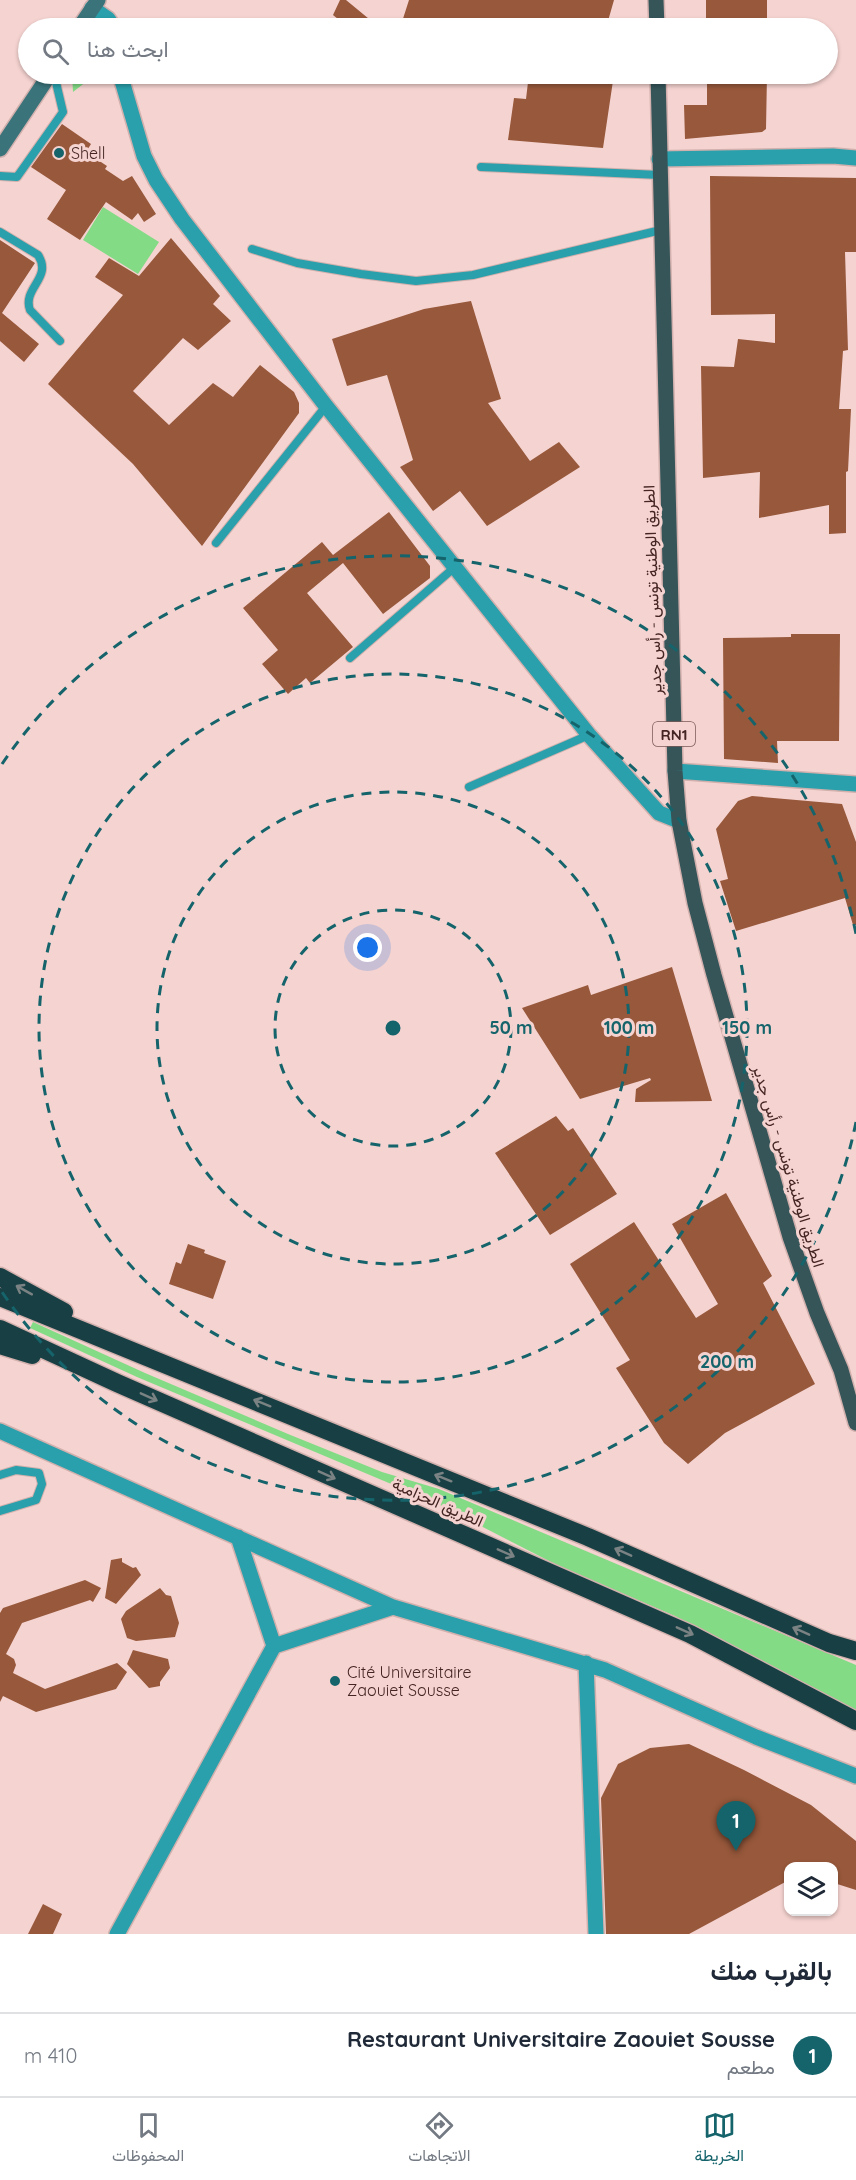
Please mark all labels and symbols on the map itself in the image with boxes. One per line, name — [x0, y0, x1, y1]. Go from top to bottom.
place label: Shell — [71, 143, 105, 163]
marker: Shell — [52, 146, 66, 160]
street label: الطريق الوطنية تونس - رأس جدير — [638, 484, 667, 696]
road number: RN1 — [653, 722, 695, 746]
your location — [353, 933, 382, 962]
text: 50 m — [489, 1016, 533, 1039]
text: 100 m — [604, 1016, 654, 1039]
text: 150 m — [722, 1016, 772, 1039]
centre of rings — [383, 1018, 403, 1038]
street label: الطريق الوطنية تونس - رأس جدير — [747, 1062, 829, 1270]
one-way arrow — [16, 1284, 34, 1295]
text: 200 m — [700, 1350, 754, 1373]
one-way arrow — [139, 1392, 157, 1403]
one-way arrow — [254, 1397, 272, 1408]
one-way arrow — [318, 1470, 336, 1481]
one-way arrow — [434, 1472, 452, 1483]
street label: الطريق الحزامية — [389, 1473, 487, 1532]
one-way arrow — [614, 1546, 632, 1558]
one-way arrow — [497, 1548, 515, 1559]
one-way arrow — [793, 1625, 811, 1636]
one-way arrow — [675, 1626, 693, 1638]
place label: Cité Universitaire Zaouiet Sousse — [347, 1662, 472, 1700]
marker: Cité Universitaire Zaouiet Sousse — [328, 1674, 342, 1688]
pin: 1 — [716, 1802, 756, 1851]

